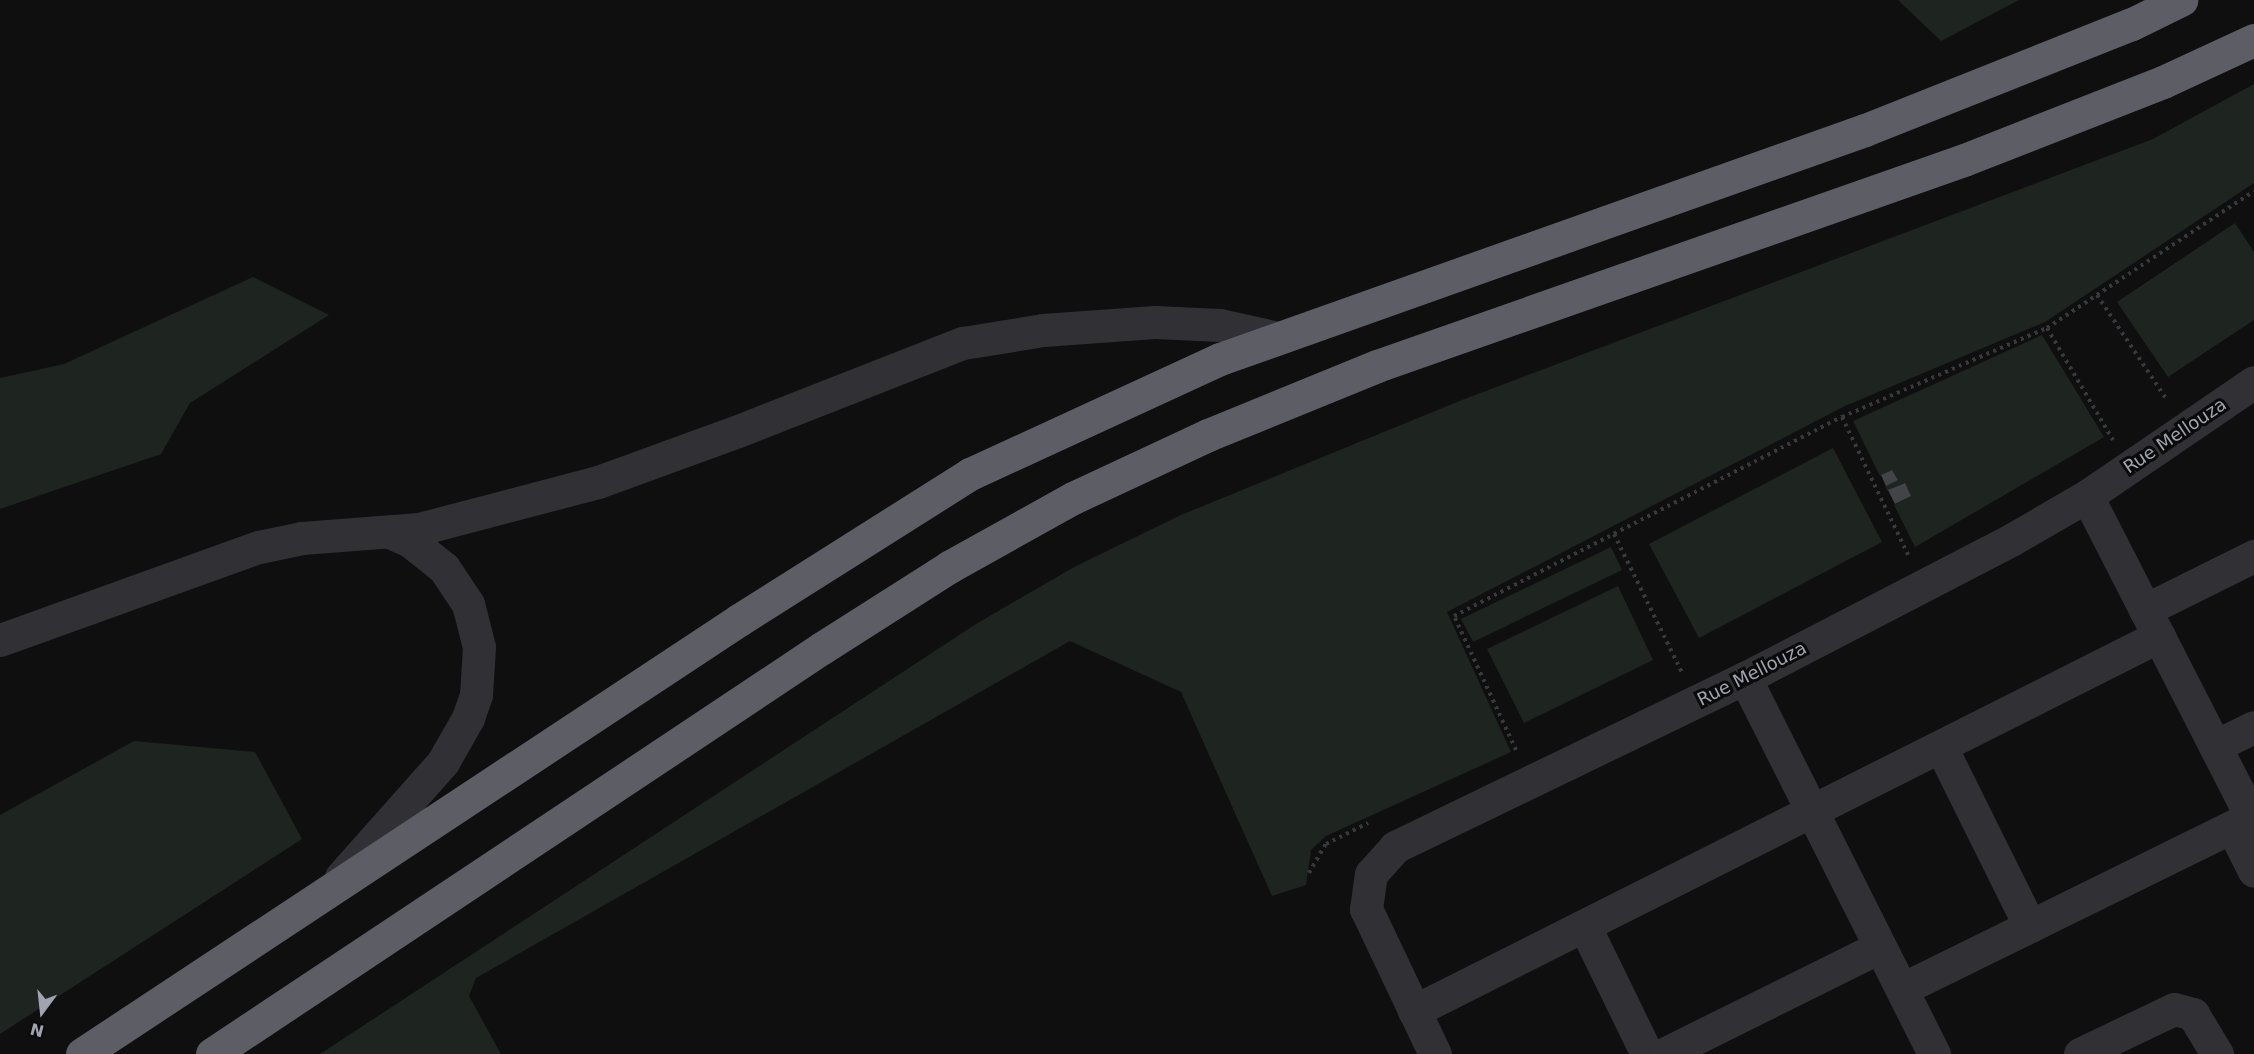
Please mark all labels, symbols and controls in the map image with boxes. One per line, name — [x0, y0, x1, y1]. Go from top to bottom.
street label: Rue Mellouza — [2119, 394, 2231, 478]
street label: Rue Mellouza — [1694, 637, 1810, 711]
north arrow — [12, 982, 72, 1042]
text: N — [28, 1019, 46, 1041]

